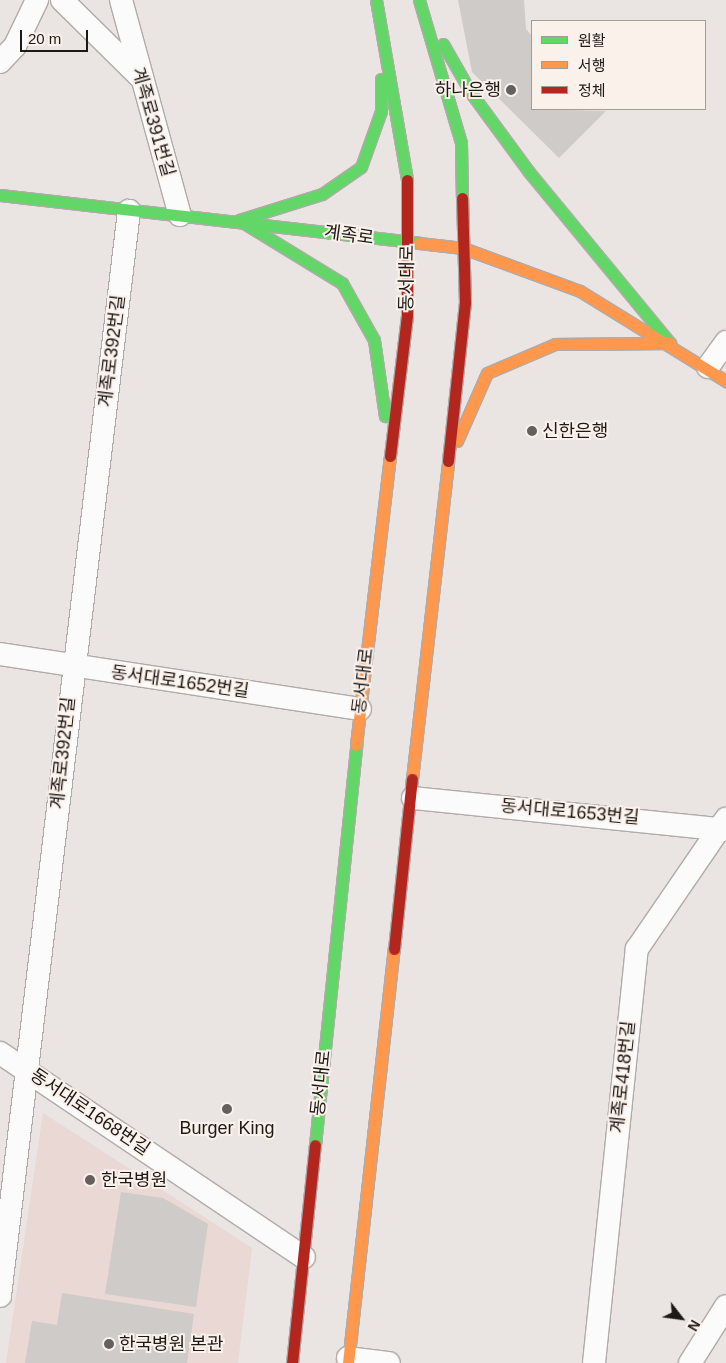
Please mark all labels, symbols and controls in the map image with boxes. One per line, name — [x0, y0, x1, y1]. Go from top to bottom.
scale bar — [22, 20, 90, 52]
legend — [531, 20, 706, 110]
text: 20 m — [28, 30, 61, 47]
text: 원활 — [578, 32, 606, 49]
text: 서행 — [578, 57, 606, 74]
street label: 계족로391번길 — [127, 65, 179, 179]
place label: 하나은행 — [435, 79, 501, 101]
text: 정체 — [578, 82, 606, 99]
marker: 하나은행 — [505, 84, 517, 96]
street label: 계족로 — [323, 221, 375, 249]
street label: 동서대로 — [396, 245, 418, 311]
street label: 계족로392번길 — [94, 294, 130, 408]
place label: 신한은행 — [542, 420, 608, 442]
marker: 신한은행 — [526, 425, 538, 437]
street label: 동서대로 — [348, 647, 378, 715]
street label: 동서대로1652번길 — [109, 662, 251, 702]
street label: 계족로392번길 — [46, 696, 80, 810]
street label: 동서대로1653번길 — [500, 795, 640, 829]
street label: 계족로418번길 — [606, 1020, 640, 1134]
street label: 동서대로 — [307, 1049, 335, 1117]
street label: 동서대로1668번길 — [26, 1064, 154, 1160]
marker: Burger King — [221, 1103, 233, 1115]
place label: Burger King — [179, 1117, 275, 1139]
place label: 한국병원 — [101, 1169, 167, 1191]
marker: 한국병원 — [83, 1173, 97, 1187]
north arrow — [656, 1293, 706, 1343]
text: N — [685, 1317, 703, 1334]
place label: 한국병원 본관 — [119, 1333, 223, 1355]
marker: 한국병원 본관 — [103, 1338, 115, 1350]

